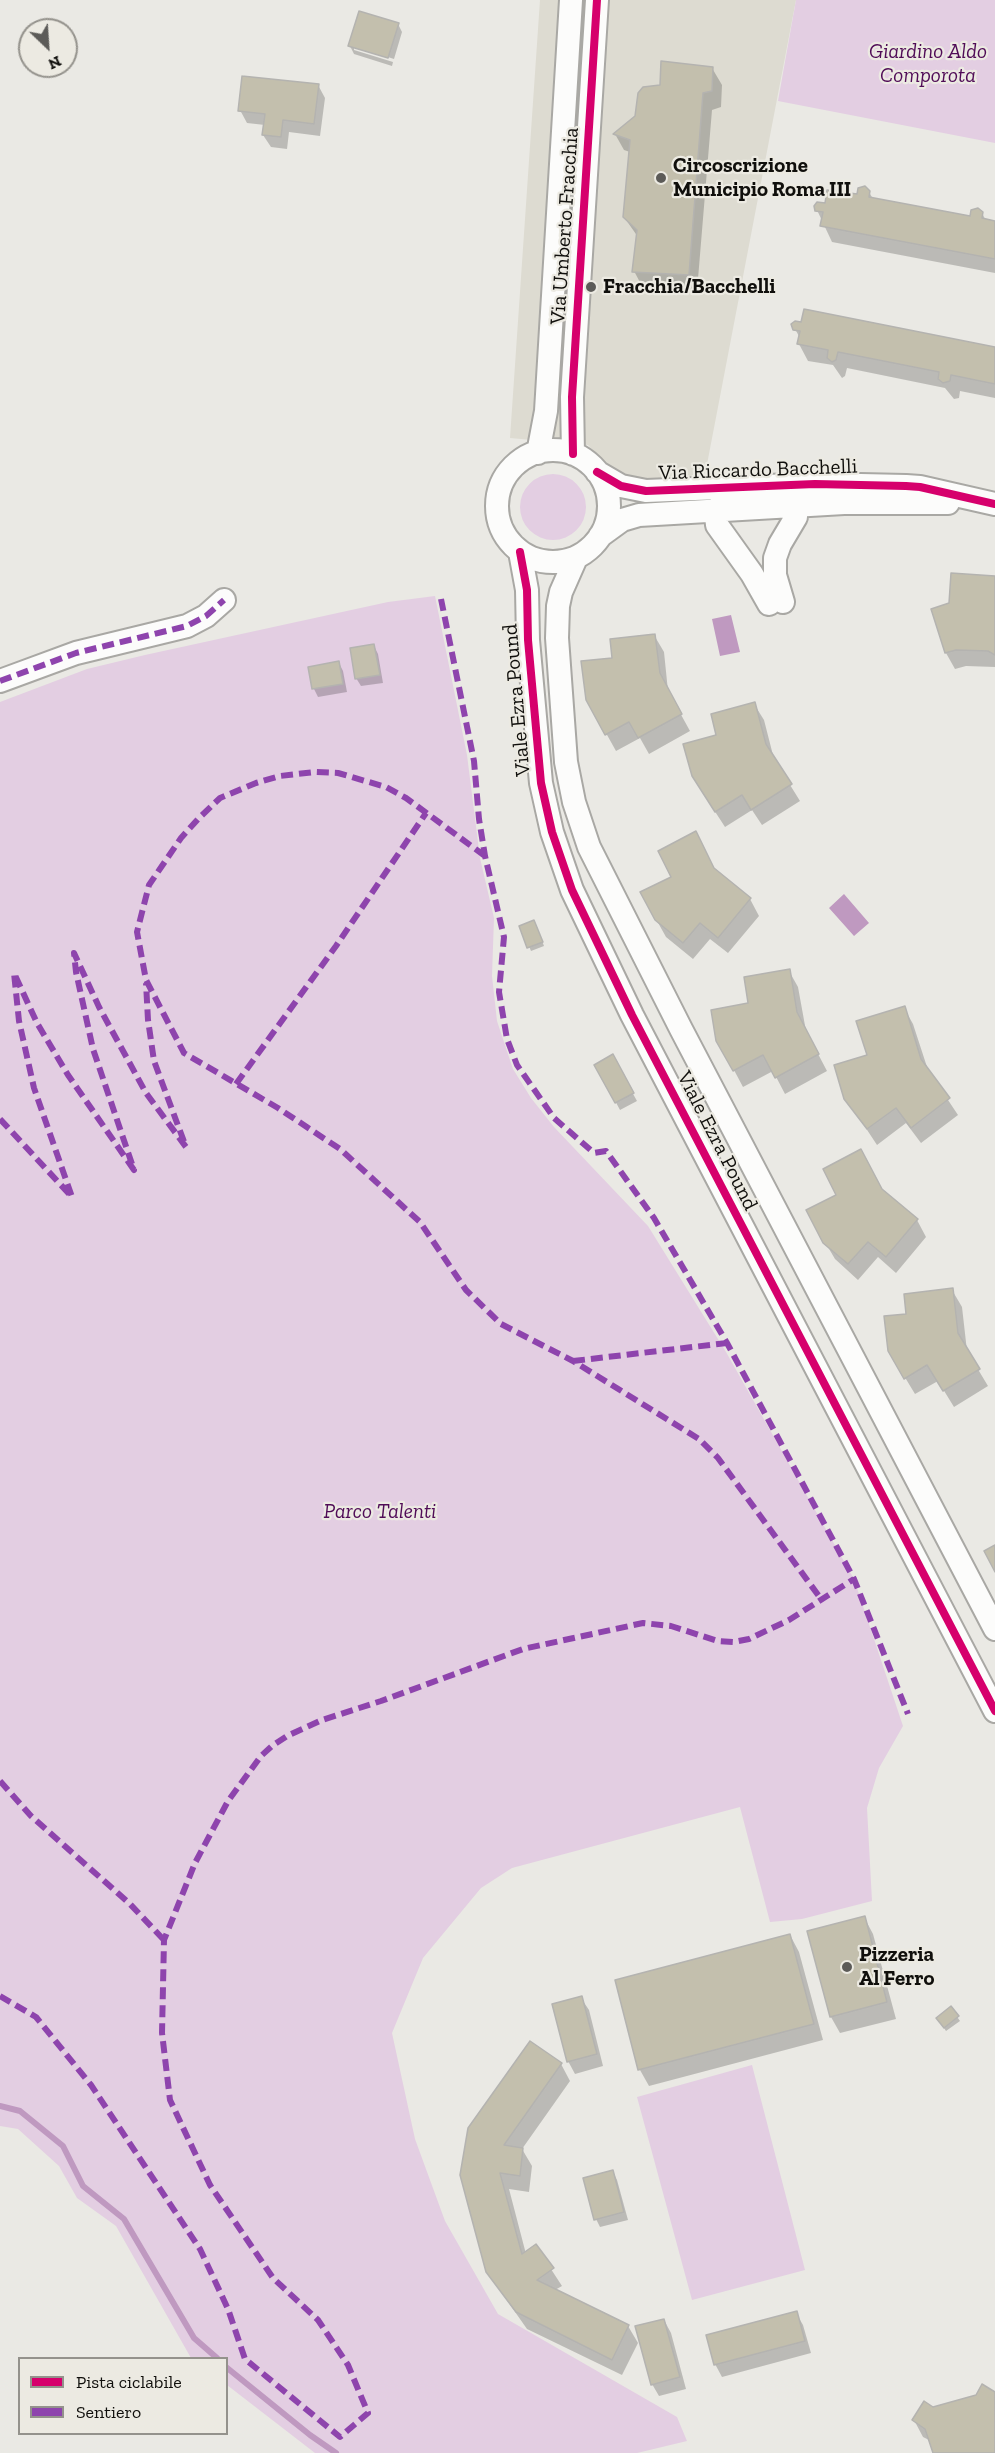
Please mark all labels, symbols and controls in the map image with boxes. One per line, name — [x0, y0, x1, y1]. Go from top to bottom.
north arrow — [18, 18, 78, 78]
park label: Giardino Aldo Comporota — [869, 39, 987, 89]
text: N — [45, 52, 65, 74]
street label: Via Umberto Fracchia — [546, 126, 584, 326]
place label: Circoscrizione Municipio Roma III — [673, 153, 851, 203]
marker: Circoscrizione Municipio Roma III — [654, 171, 668, 185]
place label: Fracchia/Bacchelli — [603, 274, 776, 300]
marker: Fracchia/Bacchelli — [584, 280, 598, 294]
street label: Via Riccardo Bacchelli — [658, 454, 858, 486]
street label: Viale Ezra Pound — [498, 623, 536, 777]
street label: Viale Ezra Pound — [671, 1067, 763, 1215]
park label: Parco Talenti — [324, 1499, 436, 1525]
place label: Pizzeria Al Ferro — [859, 1942, 935, 1992]
marker: Pizzeria Al Ferro — [840, 1960, 854, 1974]
legend — [18, 2357, 228, 2435]
text: Pista ciclabile — [76, 2371, 182, 2393]
text: Sentiero — [76, 2401, 141, 2423]

